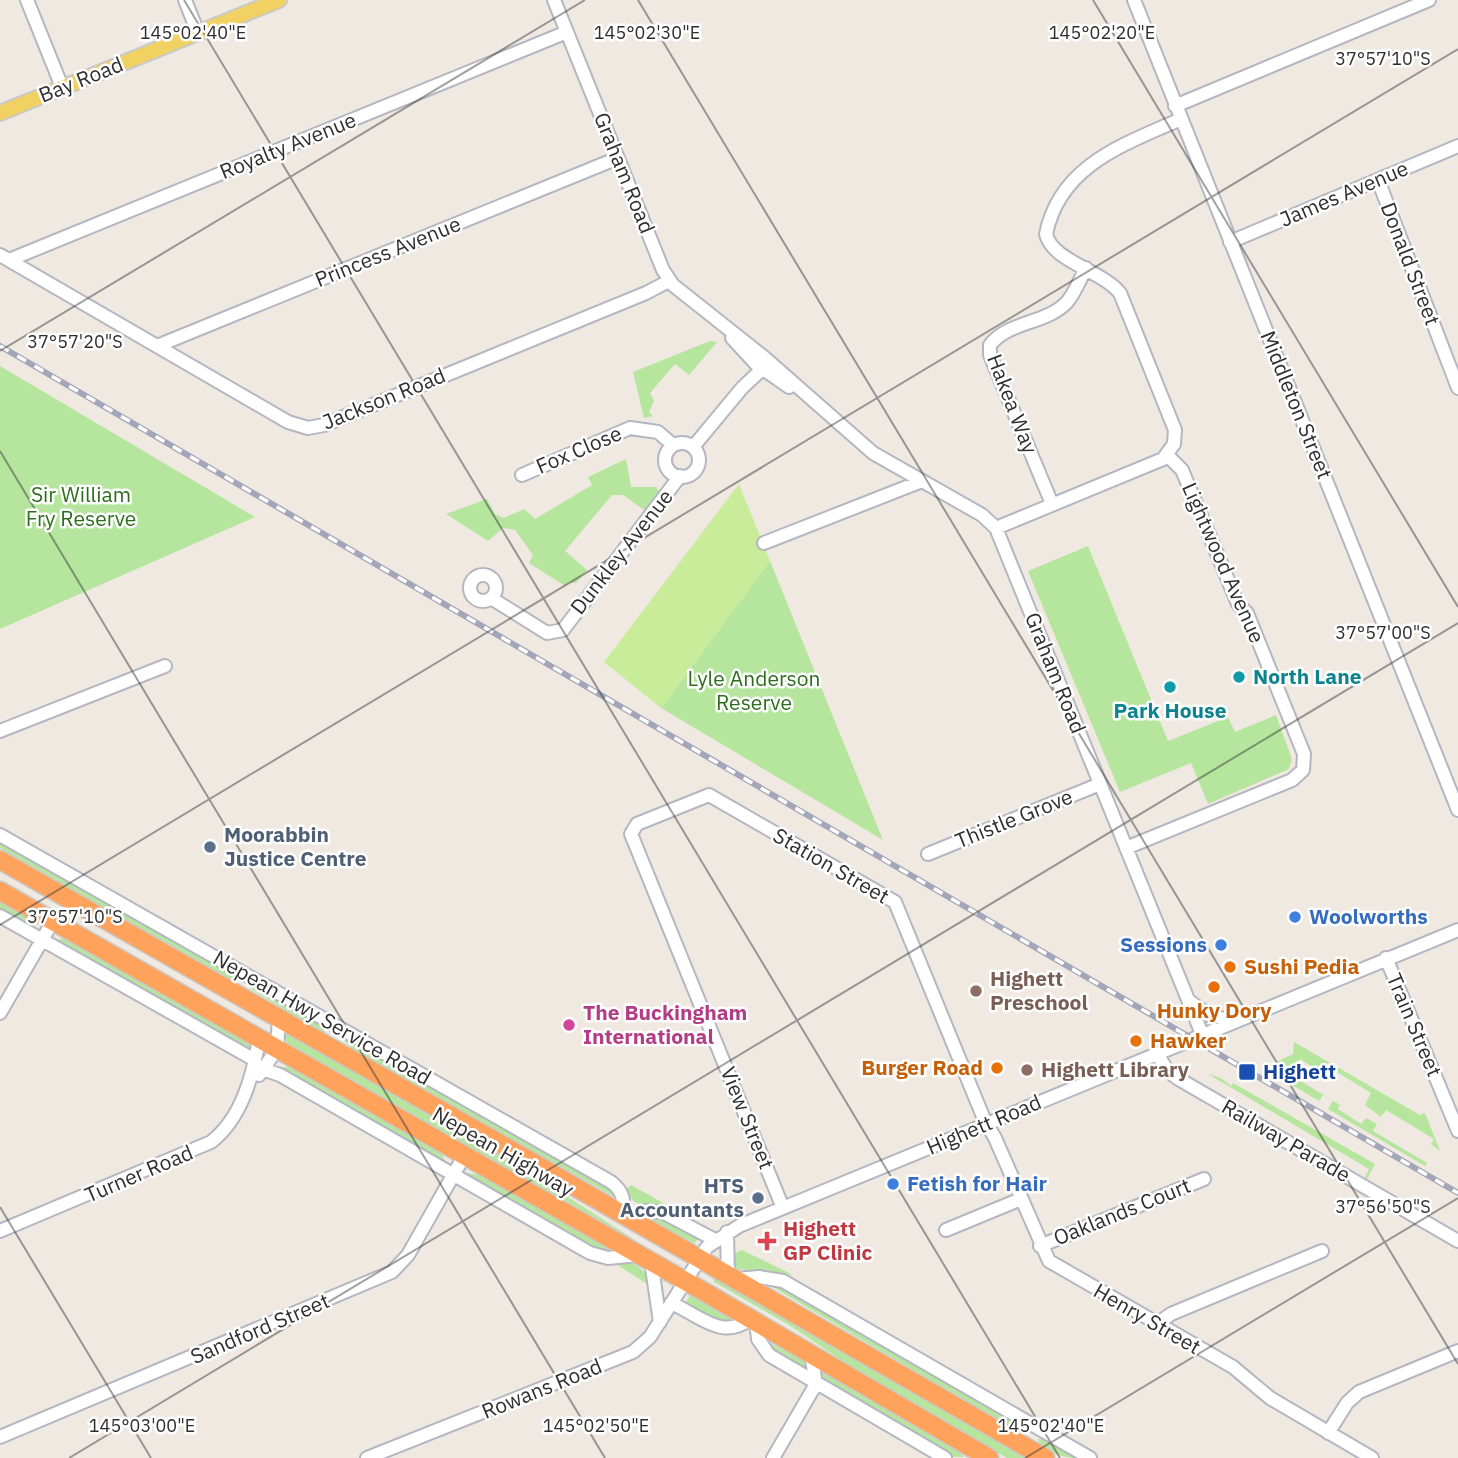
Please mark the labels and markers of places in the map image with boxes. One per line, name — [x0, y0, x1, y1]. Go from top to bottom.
place label: North Lane — [1253, 662, 1362, 690]
marker: North Lane — [1231, 669, 1247, 685]
marker: Park House — [1162, 679, 1178, 695]
place label: Park House — [1114, 696, 1227, 724]
place label: Moorabbin Justice Centre — [224, 820, 367, 872]
marker: Moorabbin Justice Centre — [202, 839, 218, 855]
place label: Woolworths — [1309, 902, 1428, 930]
marker: Woolworths — [1287, 909, 1303, 925]
place label: Sessions — [1120, 930, 1207, 958]
marker: Sessions — [1213, 937, 1229, 953]
place label: Sushi Pedia — [1244, 952, 1360, 980]
marker: Sushi Pedia — [1222, 959, 1238, 975]
place label: Highett Preschool — [990, 964, 1088, 1016]
marker: Hunky Dory — [1206, 979, 1222, 995]
marker: Highett Preschool — [968, 983, 984, 999]
place label: Hunky Dory — [1157, 996, 1272, 1024]
place label: The Buckingham International — [583, 998, 747, 1050]
marker: The Buckingham International — [561, 1017, 577, 1033]
place label: Hawker — [1150, 1026, 1227, 1054]
marker: Hawker — [1128, 1033, 1144, 1049]
place label: Burger Road — [861, 1053, 983, 1081]
place label: Highett Library — [1041, 1055, 1190, 1083]
place label: Highett — [1263, 1057, 1336, 1085]
marker: Burger Road — [989, 1060, 1005, 1076]
marker: Highett Library — [1019, 1062, 1035, 1078]
marker: Highett — [1237, 1062, 1257, 1082]
place label: Fetish for Hair — [907, 1169, 1047, 1197]
place label: HTS Accountants — [620, 1171, 744, 1223]
marker: Fetish for Hair — [885, 1176, 901, 1192]
marker: HTS Accountants — [750, 1190, 766, 1206]
place label: Highett GP Clinic — [783, 1214, 872, 1266]
marker: Highett GP Clinic — [757, 1231, 777, 1251]

